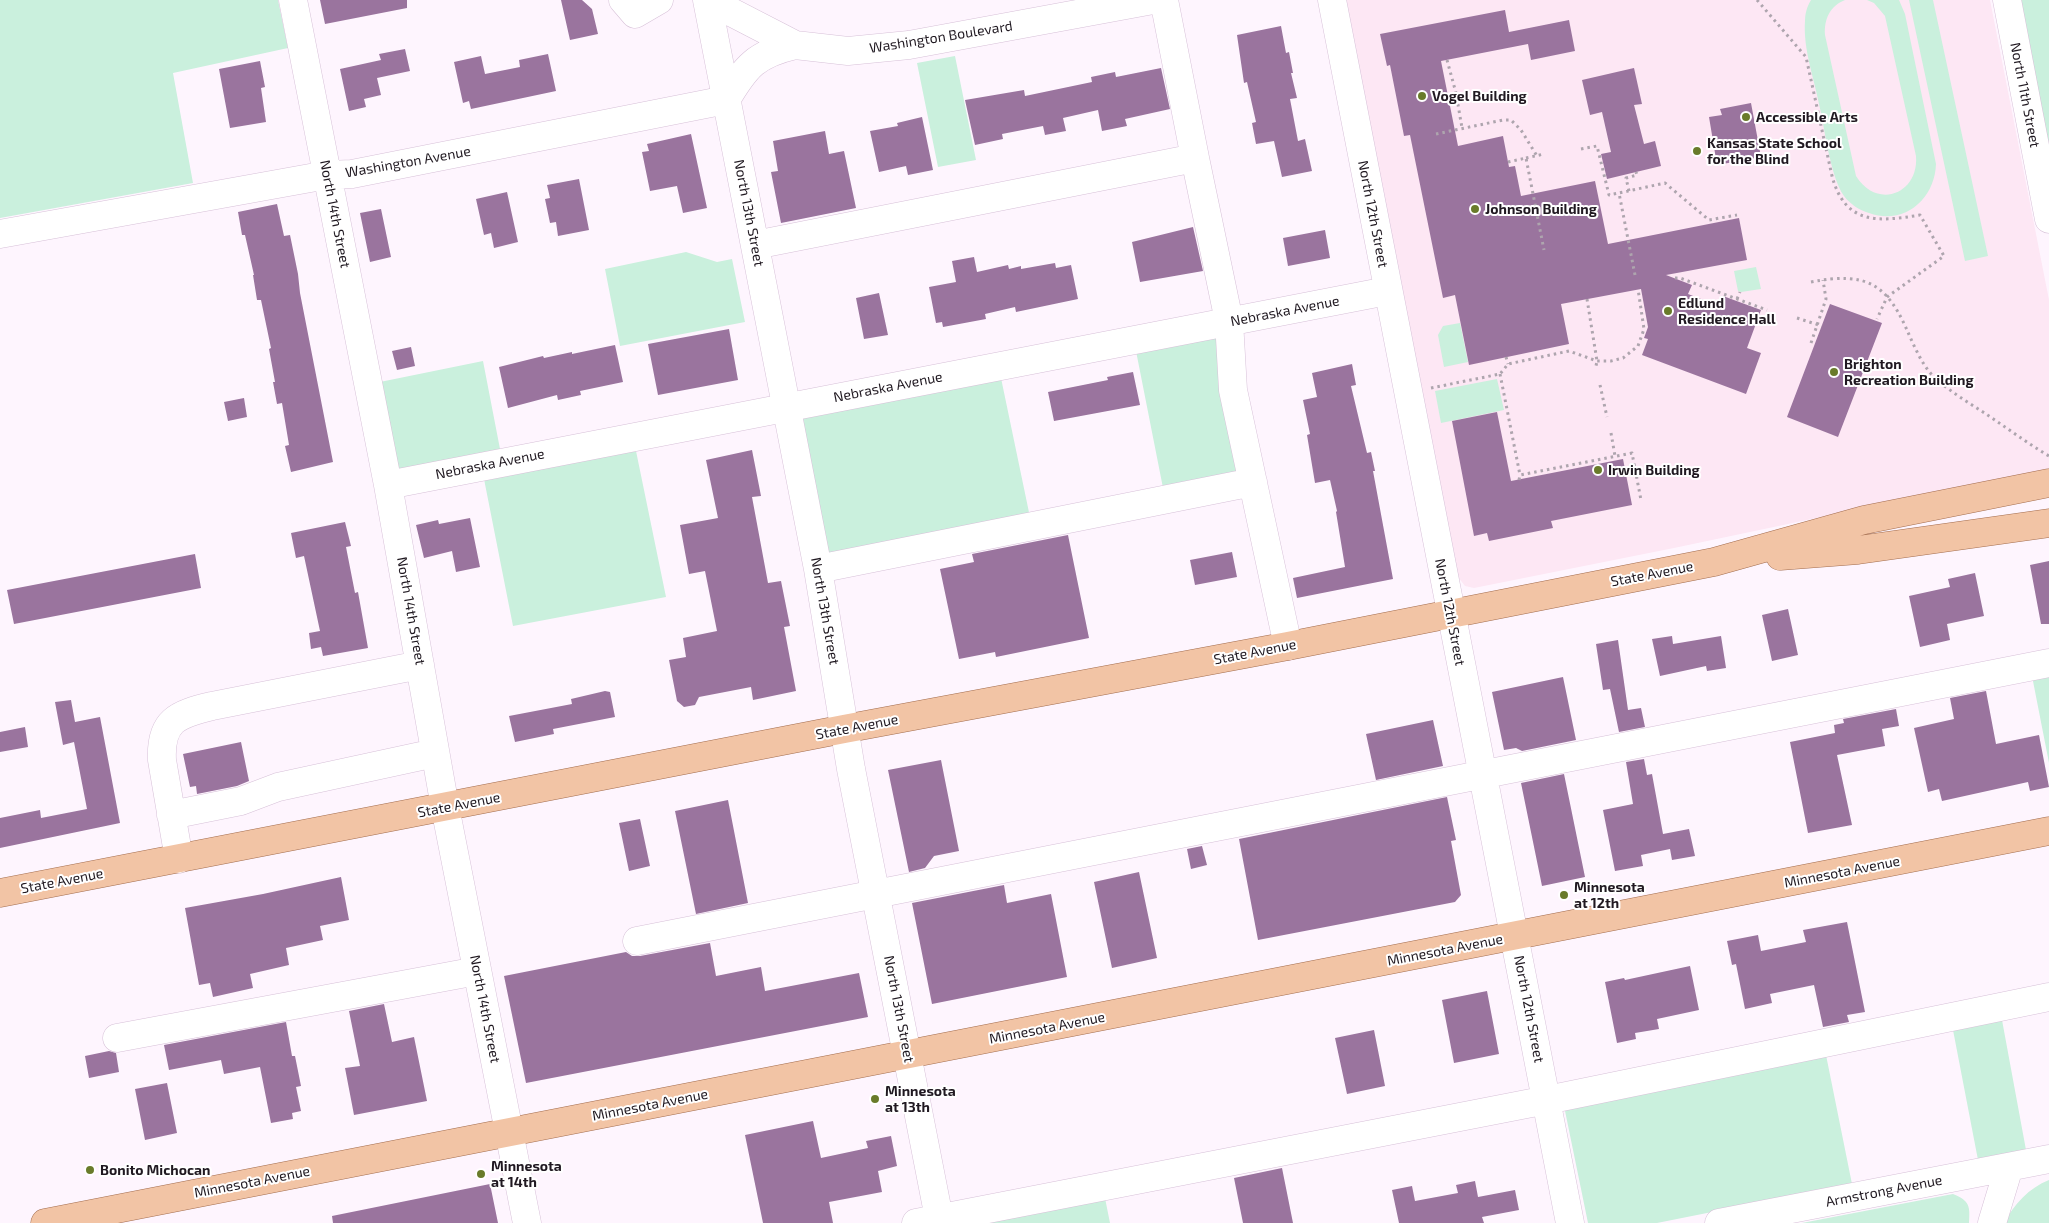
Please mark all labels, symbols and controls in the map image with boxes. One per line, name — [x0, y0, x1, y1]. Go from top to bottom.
street label: Washington Boulevard — [868, 17, 1014, 57]
street label: North 11th Street — [2007, 41, 2043, 149]
place label: Vogel Building — [1432, 88, 1527, 104]
marker: Vogel Building — [1416, 90, 1428, 102]
place label: Accessible Arts — [1756, 109, 1858, 125]
marker: Accessible Arts — [1740, 111, 1752, 123]
place label: Kansas State School for the Blind — [1707, 135, 1842, 168]
street label: Washington Avenue — [344, 143, 472, 181]
marker: Kansas State School for the Blind — [1691, 145, 1703, 157]
street label: North 13th Street — [730, 158, 768, 268]
street label: North 14th Street — [316, 159, 354, 269]
street label: North 12th Street — [1354, 159, 1392, 269]
place label: Johnson Building — [1485, 201, 1597, 217]
marker: Johnson Building — [1469, 203, 1481, 215]
street label: Nebraska Avenue — [1229, 292, 1341, 330]
place label: Edlund Residence Hall — [1678, 295, 1776, 328]
marker: Edlund Residence Hall — [1662, 305, 1674, 317]
place label: Brighton Recreation Building — [1844, 356, 1974, 388]
marker: Brighton Recreation Building — [1828, 366, 1840, 378]
street label: Nebraska Avenue — [832, 368, 944, 406]
street label: Nebraska Avenue — [434, 445, 546, 483]
place label: Irwin Building — [1608, 462, 1700, 478]
marker: Irwin Building — [1592, 464, 1604, 476]
street label: North 14th Street — [393, 556, 429, 666]
street label: North 13th Street — [807, 556, 843, 666]
street label: North 12th Street — [1431, 557, 1469, 667]
street label: State Avenue — [1609, 558, 1695, 590]
street label: State Avenue — [1212, 636, 1298, 668]
street label: State Avenue — [814, 711, 900, 743]
street label: State Avenue — [416, 789, 502, 821]
street label: Minnesota Avenue — [1783, 853, 1901, 891]
street label: State Avenue — [19, 865, 105, 897]
place label: Minnesota at 12th — [1574, 879, 1645, 912]
marker: Minnesota at 12th — [1558, 889, 1570, 901]
street label: Minnesota Avenue — [1386, 931, 1504, 969]
street label: North 14th Street — [466, 954, 504, 1064]
street label: North 13th Street — [880, 954, 918, 1064]
street label: North 12th Street — [1510, 954, 1548, 1064]
street label: Minnesota Avenue — [988, 1009, 1106, 1047]
place label: Minnesota at 13th — [885, 1083, 956, 1116]
street label: Minnesota Avenue — [591, 1086, 709, 1124]
marker: Minnesota at 13th — [869, 1093, 881, 1105]
place label: Minnesota at 14th — [491, 1158, 562, 1190]
place label: Bonito Michocan — [100, 1162, 211, 1178]
street label: Minnesota Avenue — [193, 1163, 311, 1201]
marker: Bonito Michocan — [84, 1164, 96, 1176]
marker: Minnesota at 14th — [475, 1168, 487, 1180]
street label: Armstrong Avenue — [1824, 1171, 1944, 1211]

